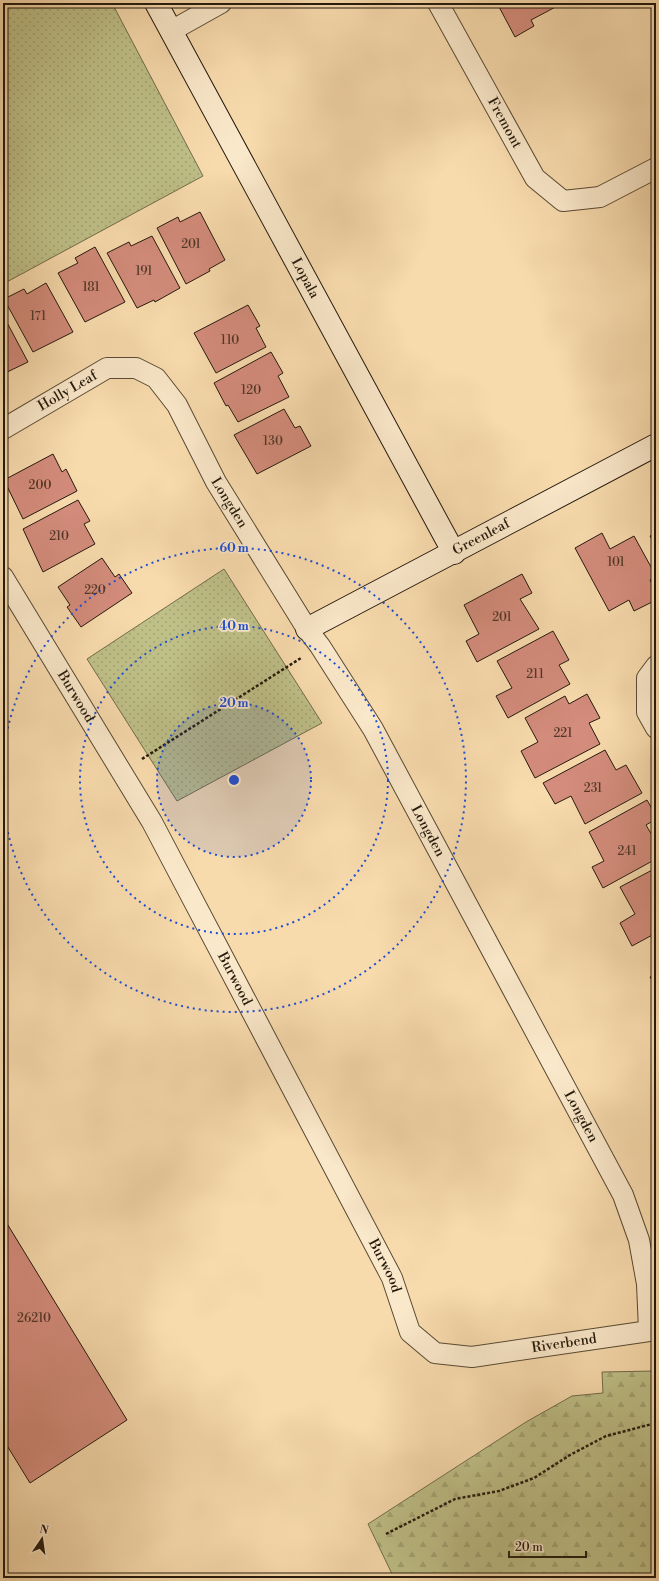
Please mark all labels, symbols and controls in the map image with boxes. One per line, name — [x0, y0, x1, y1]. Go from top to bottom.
street label: Fremont — [483, 94, 526, 151]
house number: 201 — [181, 237, 202, 252]
street label: Lopala — [287, 255, 324, 302]
house number: 191 — [136, 264, 153, 279]
house number: 181 — [82, 280, 100, 295]
house number: 171 — [30, 309, 47, 324]
house number: 110 — [221, 333, 239, 348]
street label: Holly Leaf — [35, 366, 101, 415]
house number: 120 — [241, 383, 261, 398]
house number: 130 — [263, 434, 283, 449]
street label: Longden — [206, 474, 252, 532]
house number: 200 — [29, 478, 51, 493]
street label: Greenleaf — [450, 514, 514, 560]
house number: 210 — [49, 529, 69, 544]
text: 60 m — [219, 541, 249, 556]
house number: 101 — [607, 555, 626, 570]
house number: 220 — [84, 583, 106, 598]
house number: 201 — [492, 610, 513, 625]
text: 40 m — [219, 619, 249, 634]
street label: Burwood — [53, 666, 98, 726]
house number: 211 — [526, 667, 545, 682]
text: 20 m — [219, 696, 249, 711]
house number: 221 — [554, 726, 573, 741]
centre of rings — [227, 773, 241, 787]
house number: 231 — [584, 781, 603, 796]
street label: Longden — [407, 802, 449, 861]
house number: 241 — [617, 844, 637, 859]
street label: Burwood — [213, 948, 256, 1009]
street label: Longden — [560, 1088, 602, 1146]
street label: Burwood — [364, 1235, 405, 1295]
house number: 26210 — [17, 1311, 51, 1326]
street label: Riverbend — [530, 1330, 598, 1357]
north arrow — [22, 1519, 62, 1559]
text: N — [38, 1522, 50, 1538]
scale bar — [509, 1533, 586, 1559]
text: 20 m — [515, 1540, 543, 1555]

